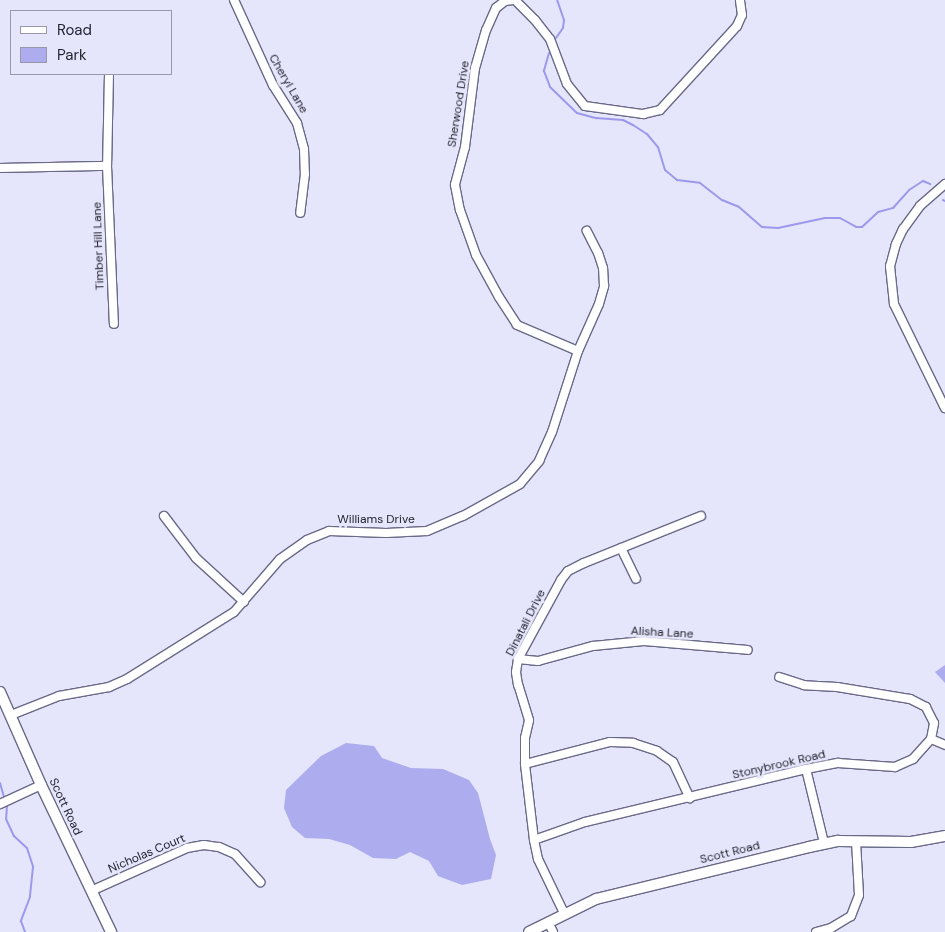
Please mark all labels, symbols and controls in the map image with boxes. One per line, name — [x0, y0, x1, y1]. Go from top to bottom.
legend — [10, 10, 172, 75]
text: Road — [57, 20, 92, 40]
text: Park — [57, 45, 87, 65]
street label: Cheryl Lane — [265, 52, 311, 116]
street label: Sherwood Drive — [445, 60, 473, 148]
street label: Timber Hill Lane — [90, 202, 108, 290]
street label: Williams Drive — [337, 513, 415, 527]
street label: Dinatali Drive — [503, 587, 549, 659]
street label: Alisha Lane — [630, 624, 694, 642]
street label: Stonybrook Road — [731, 747, 827, 783]
street label: Scott Road — [46, 776, 84, 838]
street label: Nicholas Court — [106, 831, 188, 877]
street label: Scott Road — [699, 839, 761, 867]

